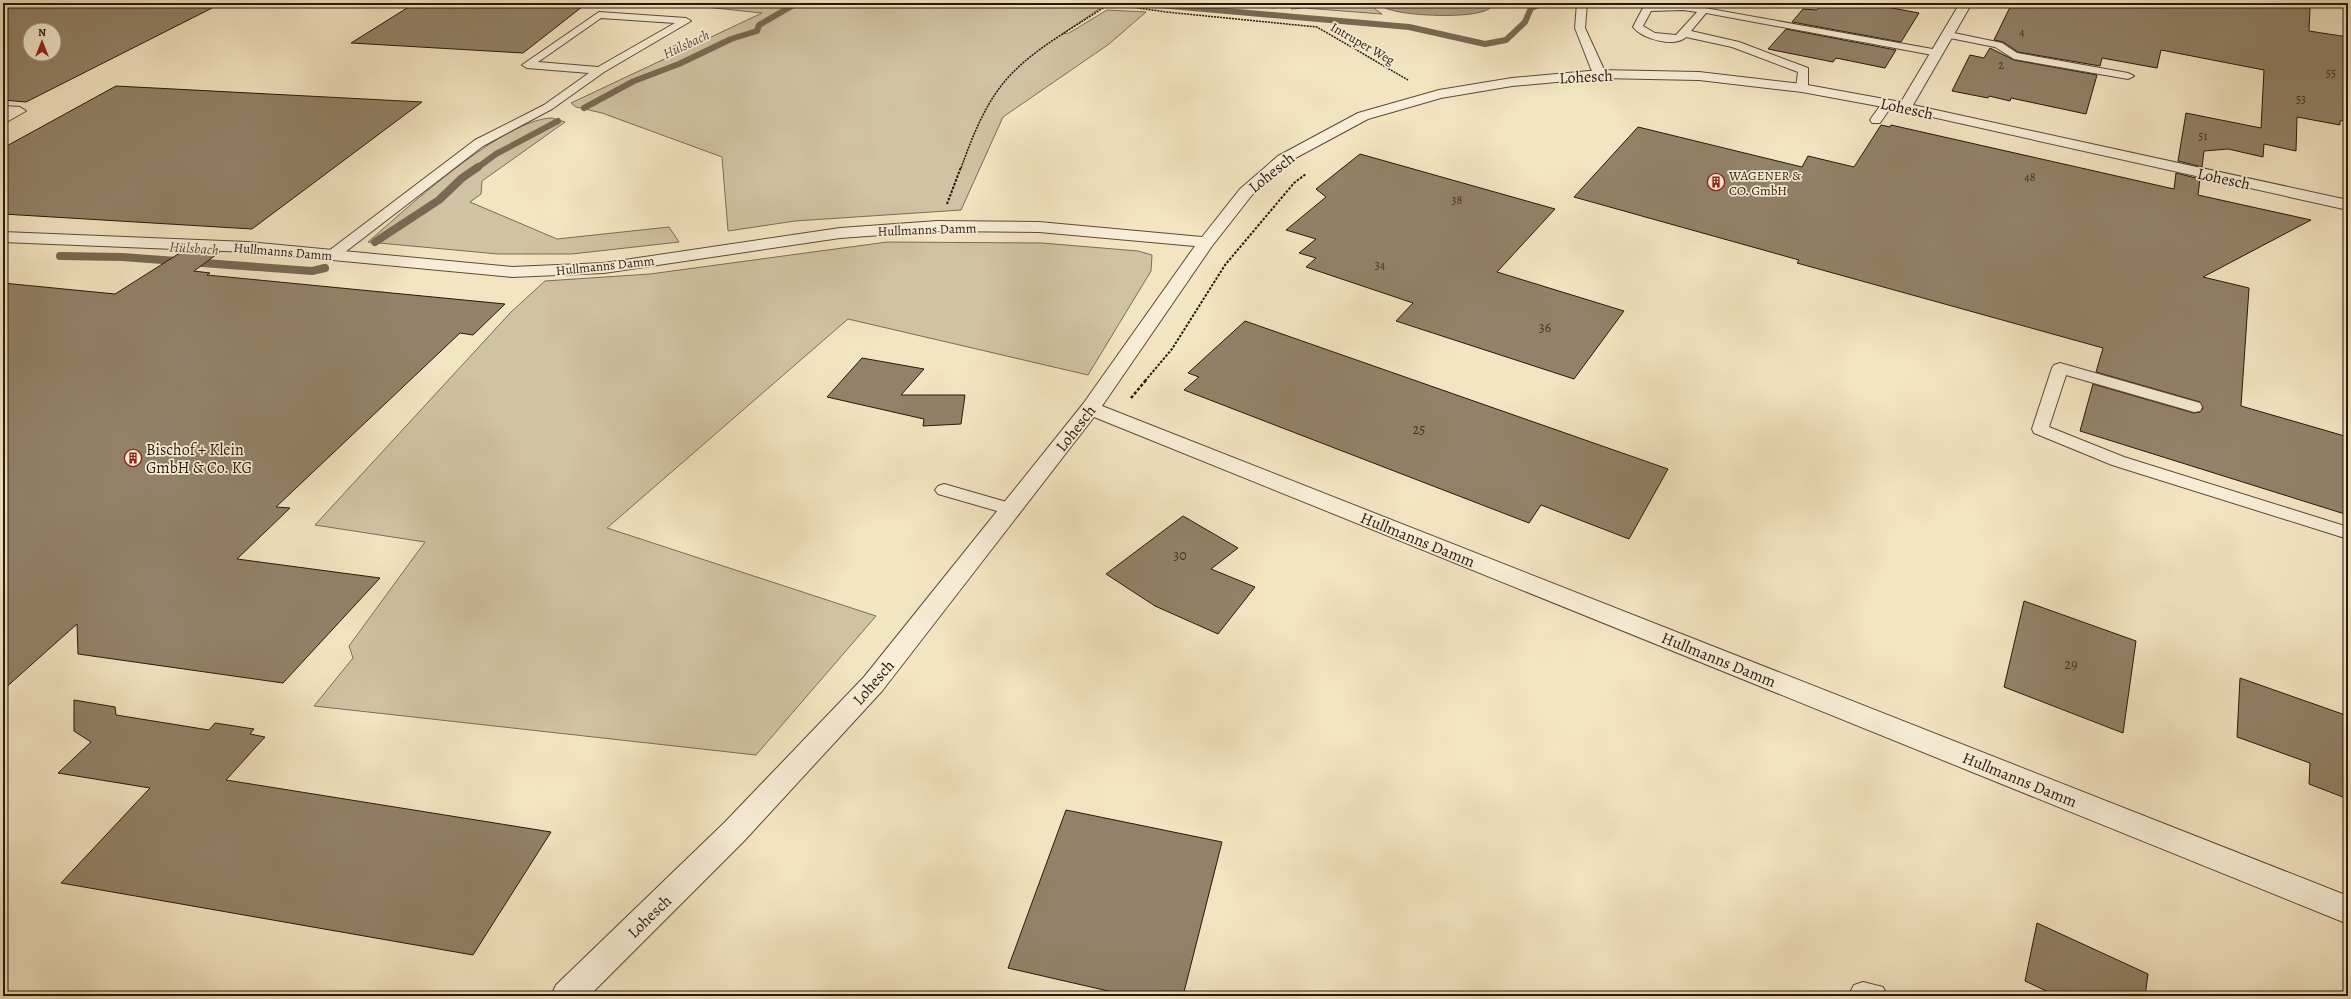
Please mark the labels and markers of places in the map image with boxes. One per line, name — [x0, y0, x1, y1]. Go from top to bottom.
place label: WAGENER & CO. GmbH — [1728, 167, 1802, 199]
building icon: WAGENER & CO. GmbH — [1706, 172, 1726, 192]
place label: Bischof + Klein GmbH & Co. KG — [146, 439, 252, 479]
building icon: Bischof + Klein GmbH & Co. KG — [123, 448, 143, 468]

